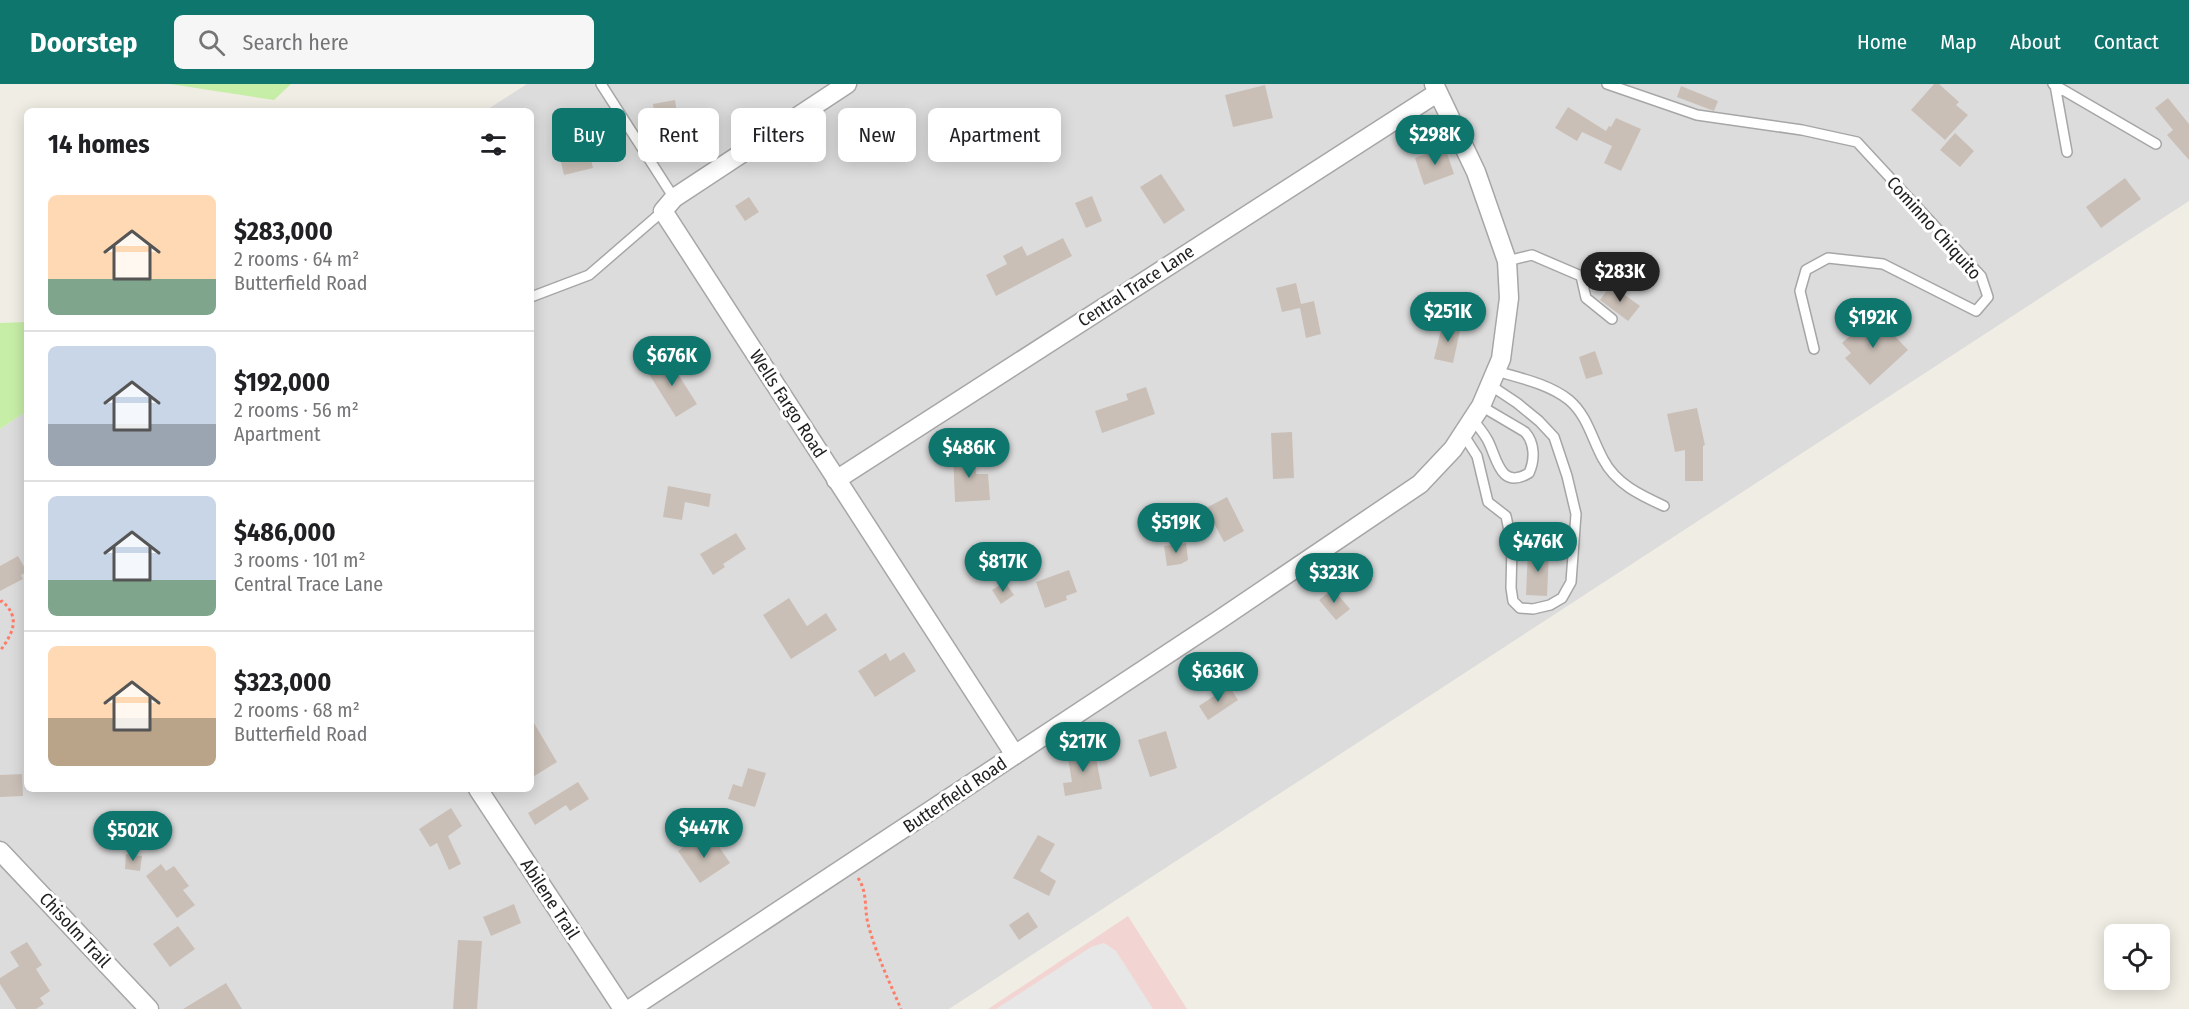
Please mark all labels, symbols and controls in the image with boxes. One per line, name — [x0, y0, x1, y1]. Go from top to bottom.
search box — [174, 15, 594, 69]
text: Doorstep — [30, 26, 138, 59]
icon: search — [195, 26, 228, 59]
text: Search here — [243, 29, 349, 56]
text: Home — [1857, 29, 1907, 55]
text: Map — [1940, 29, 1977, 55]
text: About — [2010, 29, 2061, 55]
text: Contact — [2094, 29, 2159, 55]
chip: Buy — [552, 108, 626, 162]
chip: Rent — [638, 108, 719, 162]
chip: Filters — [731, 108, 826, 162]
chip: New — [838, 108, 916, 162]
chip: Apartment — [928, 108, 1061, 162]
pin: $298K — [1393, 115, 1477, 166]
text: $298K — [1409, 122, 1461, 146]
icon: filters — [477, 128, 510, 161]
text: 14 homes — [48, 129, 150, 160]
street label: Cominno Chiquito — [1882, 172, 1986, 284]
text: $283,000 — [234, 216, 333, 247]
icon: home — [96, 219, 168, 291]
street label: Central Trace Lane — [1074, 240, 1198, 332]
text: 2 rooms · 64 m² — [234, 247, 359, 271]
pin: $283K — [1578, 252, 1662, 303]
text: $283K — [1595, 259, 1645, 283]
text: Butterfield Road — [234, 271, 367, 295]
pin: $251K — [1406, 292, 1490, 343]
pin: $192K — [1831, 298, 1915, 349]
text: $251K — [1424, 299, 1472, 323]
text: $192K — [1849, 305, 1897, 329]
pin: $676K — [630, 336, 714, 387]
text: $676K — [647, 343, 697, 367]
street label: Wells Fargo Road — [745, 346, 831, 462]
text: $192,000 — [234, 367, 330, 398]
icon: home — [96, 370, 168, 442]
text: 2 rooms · 56 m² — [234, 398, 359, 422]
text: Apartment — [234, 422, 321, 446]
pin: $486K — [927, 428, 1011, 479]
text: $486K — [943, 435, 995, 459]
pin: $519K — [1134, 503, 1218, 554]
text: $519K — [1151, 510, 1201, 534]
text: $486,000 — [234, 517, 336, 548]
icon: home — [96, 520, 168, 592]
pin: $476K — [1496, 522, 1580, 573]
text: $476K — [1513, 529, 1563, 553]
pin: $817K — [961, 542, 1045, 593]
text: 3 rooms · 101 m² — [234, 548, 365, 572]
text: $817K — [979, 549, 1027, 573]
pin: $323K — [1292, 553, 1376, 604]
text: $323K — [1309, 560, 1359, 584]
text: Central Trace Lane — [234, 572, 383, 596]
pin: $636K — [1176, 652, 1260, 703]
text: $636K — [1192, 659, 1244, 683]
text: $323,000 — [234, 667, 331, 698]
icon: home — [96, 670, 168, 742]
text: 2 rooms · 68 m² — [234, 698, 360, 722]
text: Butterfield Road — [234, 722, 367, 746]
pin: $217K — [1041, 722, 1125, 773]
text: $217K — [1059, 729, 1107, 753]
street label: Butterfield Road — [899, 752, 1011, 838]
pin: $447K — [662, 808, 746, 859]
pin: $502K — [91, 811, 175, 862]
text: $447K — [679, 815, 729, 839]
text: $502K — [107, 818, 159, 842]
street label: Abilene Trail — [516, 855, 584, 944]
street label: Chisolm Trail — [35, 888, 115, 972]
map controls — [2104, 924, 2170, 990]
button: locate — [2104, 924, 2170, 990]

